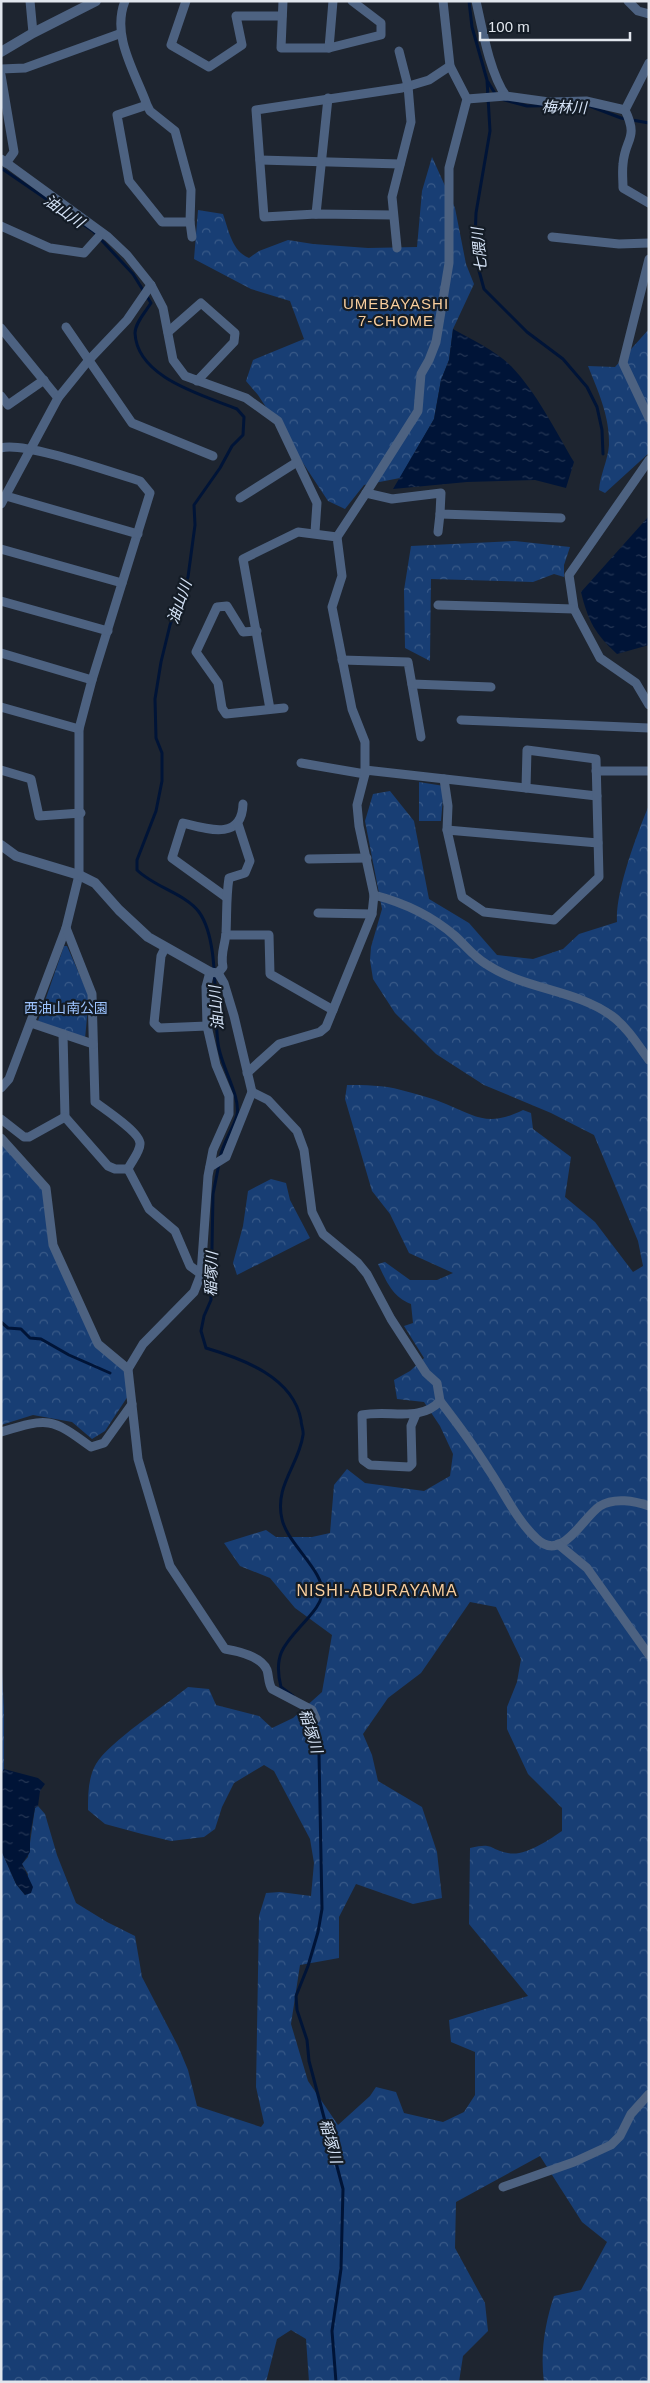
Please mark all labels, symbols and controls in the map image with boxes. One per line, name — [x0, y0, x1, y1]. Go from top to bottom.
scale bar — [480, 10, 630, 42]
text: 100 m — [488, 18, 530, 35]
water label: 梅林川 — [541, 98, 589, 116]
water label: 油山川 — [41, 191, 89, 232]
water label: 七隈川 — [468, 225, 489, 273]
district label: UMEBAYASHI 7-CHOME — [343, 295, 449, 329]
water label: 油山川 — [164, 576, 195, 626]
water label: 油山川 — [206, 983, 226, 1031]
park label: 西油山南公園 — [24, 1000, 108, 1016]
water label: 稲塚川 — [202, 1249, 220, 1297]
district label: NISHI-ABURAYAMA — [296, 1582, 458, 1599]
water label: 稲塚川 — [296, 1707, 326, 1757]
water label: 稲塚川 — [317, 2117, 346, 2167]

